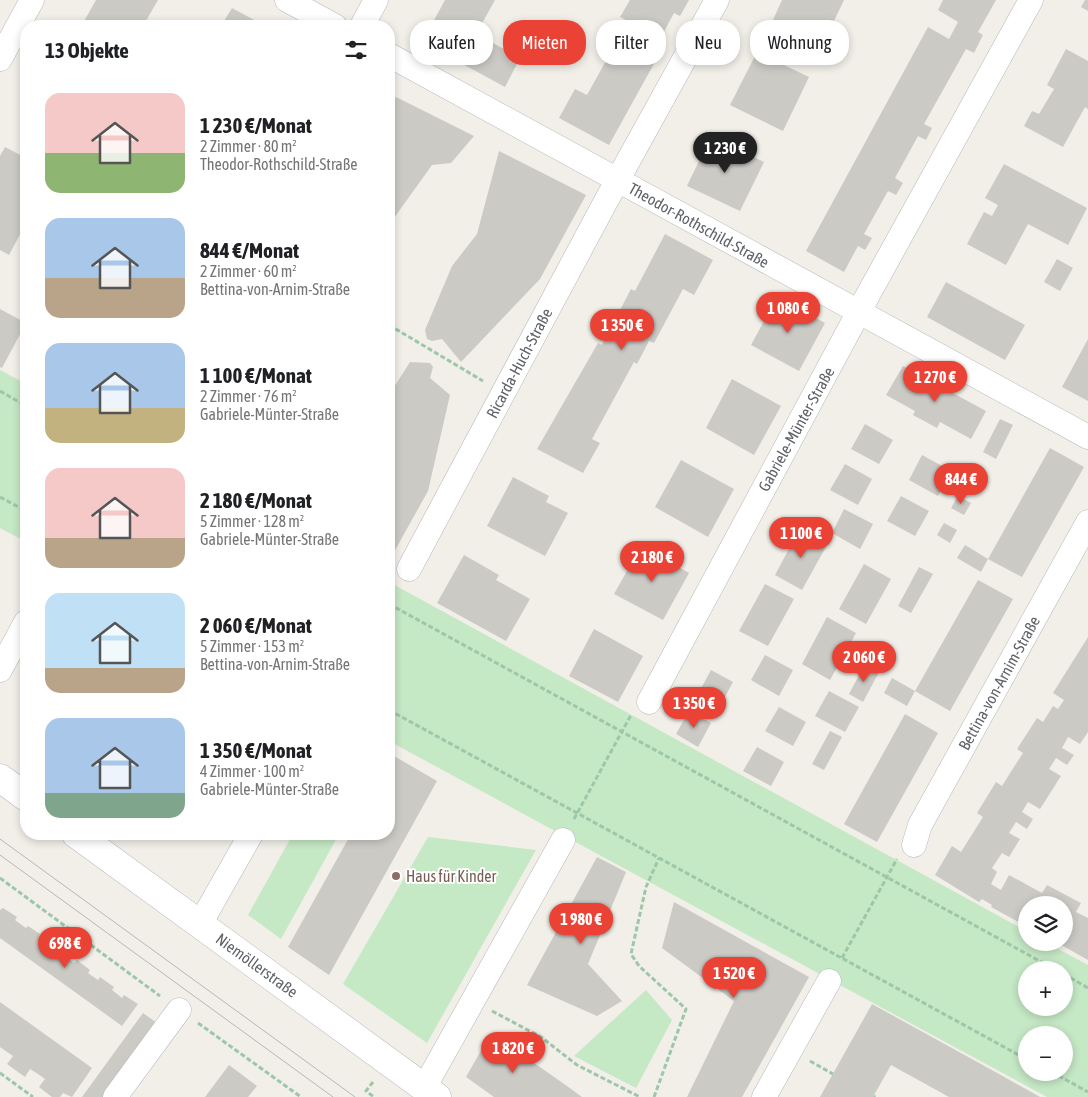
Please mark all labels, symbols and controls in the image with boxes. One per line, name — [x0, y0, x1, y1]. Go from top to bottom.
chip: Kaufen — [410, 20, 493, 65]
chip: Mieten — [503, 20, 586, 65]
chip: Filter — [596, 20, 666, 65]
chip: Neu — [676, 20, 740, 65]
chip: Wohnung — [750, 20, 849, 65]
icon: filters — [342, 36, 370, 64]
text: 13 Objekte — [45, 38, 129, 62]
icon: home — [85, 113, 145, 173]
text: 1 230 €/Monat — [200, 113, 312, 137]
pin: 1 230 € — [679, 132, 771, 174]
text: 2 Zimmer · 80 m² — [200, 137, 297, 155]
text: 1 230 € — [704, 139, 746, 157]
text: Theodor-Rothschild-Straße — [200, 155, 358, 173]
street label: Theodor-Rothschild-Straße — [626, 179, 772, 271]
icon: home — [85, 238, 145, 298]
text: 844 €/Monat — [200, 238, 299, 262]
text: 2 Zimmer · 60 m² — [200, 262, 297, 280]
text: Bettina-von-Arnim-Straße — [200, 280, 350, 298]
pin: 1 080 € — [742, 292, 834, 334]
text: 1 080 € — [767, 299, 809, 317]
street label: Ricarda-Huch-Straße — [483, 305, 555, 421]
pin: 1 350 € — [576, 308, 668, 351]
text: 1 350 € — [601, 316, 643, 334]
pin: 1 270 € — [889, 360, 981, 403]
icon: home — [85, 363, 145, 423]
text: 1 100 €/Monat — [200, 363, 312, 387]
street label: Gabriele-Münter-Straße — [754, 364, 838, 494]
text: 1 270 € — [914, 368, 956, 386]
text: 2 Zimmer · 76 m² — [200, 387, 297, 405]
text: Gabriele-Münter-Straße — [200, 405, 339, 423]
pin: 844 € — [926, 462, 996, 505]
text: 844 € — [945, 470, 977, 488]
icon: home — [85, 488, 145, 548]
text: 2 180 €/Monat — [200, 488, 312, 512]
text: 5 Zimmer · 128 m² — [200, 512, 304, 530]
pin: 1 100 € — [755, 516, 847, 559]
text: 1 100 € — [780, 524, 822, 542]
text: Gabriele-Münter-Straße — [200, 530, 339, 548]
pin: 2 180 € — [606, 540, 698, 583]
text: 2 180 € — [631, 548, 673, 566]
icon: home — [85, 613, 145, 673]
text: 2 060 €/Monat — [200, 613, 312, 637]
street label: Bettina-von-Arnim-Straße — [955, 613, 1043, 753]
text: 5 Zimmer · 153 m² — [200, 637, 304, 655]
pin: 2 060 € — [818, 640, 910, 683]
text: 2 060 € — [843, 648, 885, 666]
text: Bettina-von-Arnim-Straße — [200, 655, 350, 673]
pin: 1 350 € — [648, 686, 740, 729]
text: 1 350 € — [673, 694, 715, 712]
icon: home — [85, 738, 145, 798]
text: 1 350 €/Monat — [200, 738, 312, 762]
text: 4 Zimmer · 100 m² — [200, 762, 304, 780]
text: Gabriele-Münter-Straße — [200, 780, 339, 798]
place label: Haus für Kinder — [406, 867, 496, 885]
marker: Haus für Kinder — [390, 870, 402, 882]
map controls — [1018, 896, 1073, 1081]
button: layers — [1018, 896, 1073, 951]
pin: 1 980 € — [535, 902, 627, 945]
text: 1 980 € — [560, 910, 602, 928]
pin: 698 € — [30, 926, 100, 969]
street label: Niemöllerstraße — [213, 929, 301, 1001]
text: 698 € — [49, 934, 81, 952]
pin: 1 520 € — [688, 956, 780, 999]
button: + — [1018, 961, 1073, 1016]
text: 1 520 € — [713, 964, 755, 982]
button: − — [1018, 1026, 1073, 1081]
pin: 1 820 € — [467, 1032, 559, 1074]
text: 1 820 € — [492, 1039, 534, 1057]

